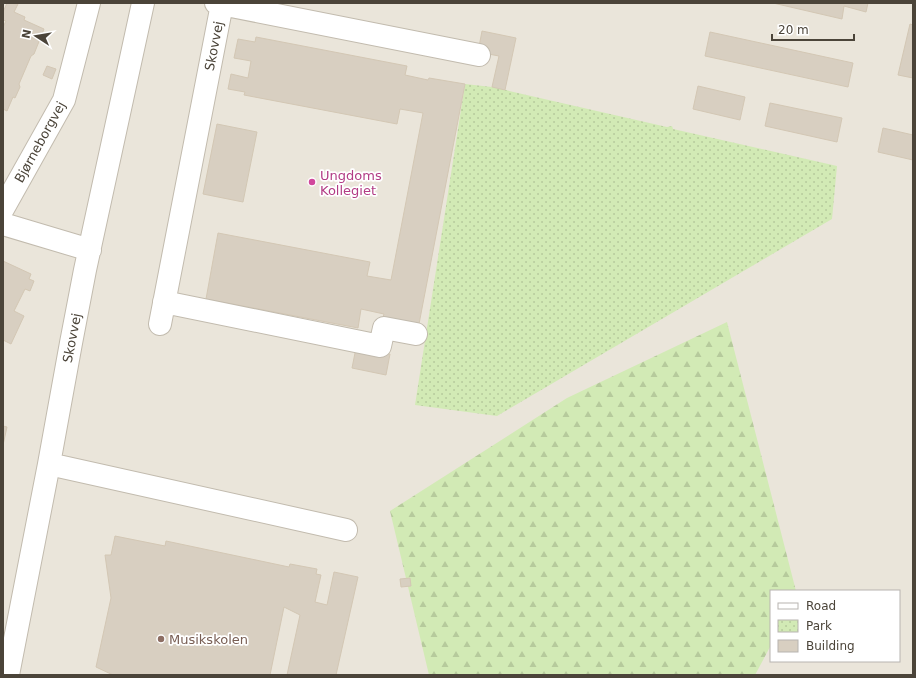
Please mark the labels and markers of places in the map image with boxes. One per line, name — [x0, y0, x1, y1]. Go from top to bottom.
place label: Ungdoms Kollegiet — [320, 168, 382, 198]
marker: Ungdoms Kollegiet — [307, 177, 317, 187]
place label: Musikskolen — [169, 632, 248, 647]
marker: Musikskolen — [156, 634, 166, 644]

